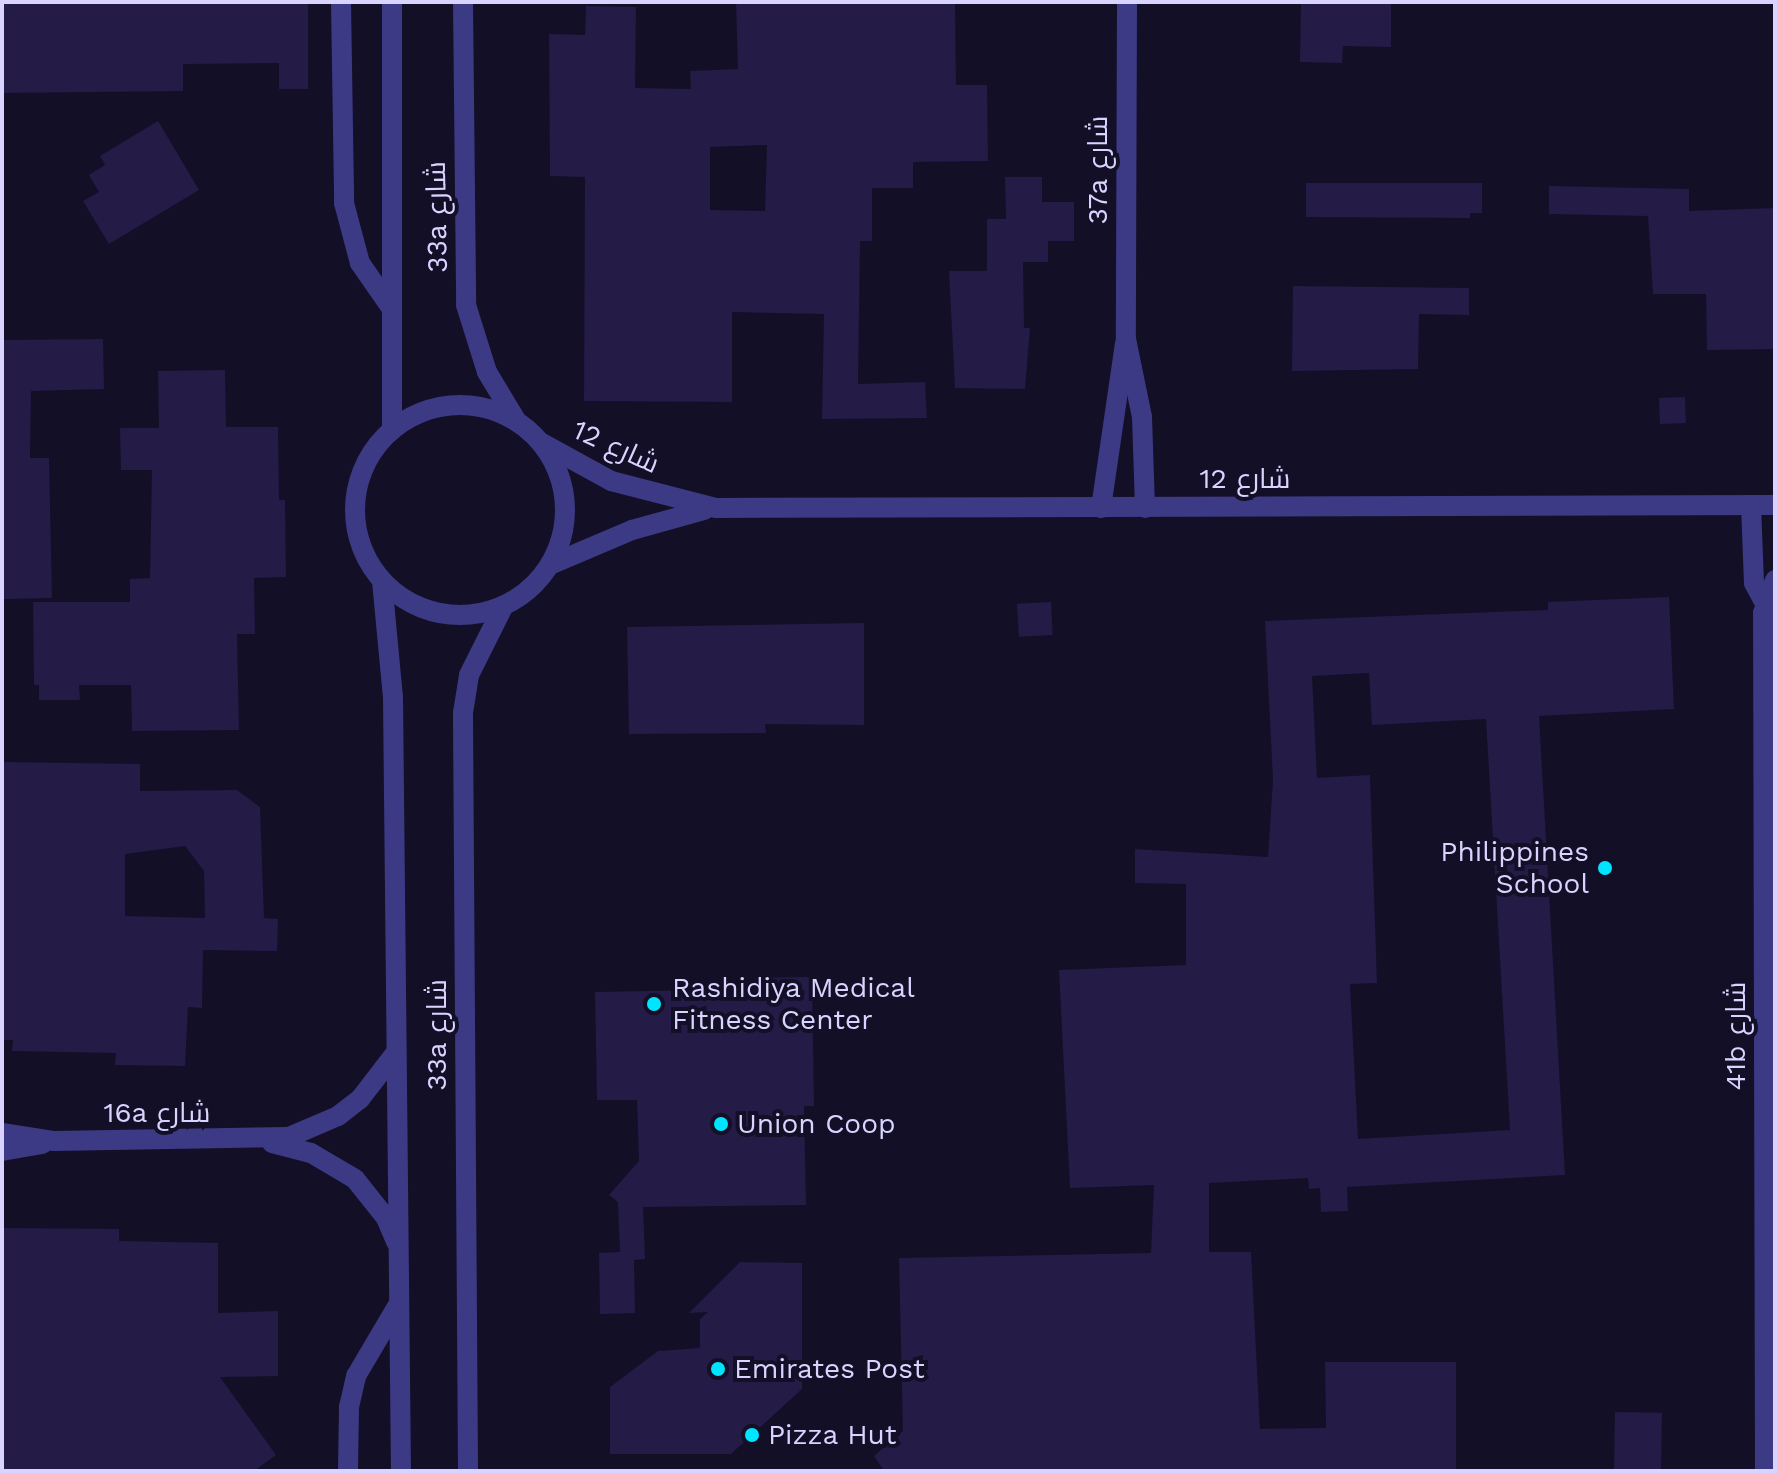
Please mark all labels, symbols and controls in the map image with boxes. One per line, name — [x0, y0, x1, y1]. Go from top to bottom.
street label: 37a شارع — [1081, 115, 1115, 225]
street label: 33a شارع — [419, 161, 455, 273]
street label: شارع 12 — [568, 413, 664, 481]
street label: شارع 12 — [1199, 462, 1291, 496]
place label: Philippines School — [1440, 835, 1589, 901]
marker: Philippines School — [1596, 859, 1614, 877]
place label: Rashidiya Medical Fitness Center — [672, 971, 915, 1037]
street label: 33a شارع — [420, 979, 454, 1091]
street label: 41b شارع — [1719, 982, 1753, 1090]
marker: Rashidiya Medical Fitness Center — [643, 993, 665, 1015]
street label: 16a شارع — [103, 1096, 211, 1130]
place label: Union Coop — [737, 1107, 896, 1141]
marker: Union Coop — [712, 1115, 730, 1133]
place label: Emirates Post — [734, 1352, 925, 1386]
marker: Emirates Post — [709, 1360, 727, 1378]
place label: Pizza Hut — [768, 1418, 897, 1452]
marker: Pizza Hut — [743, 1426, 761, 1444]

